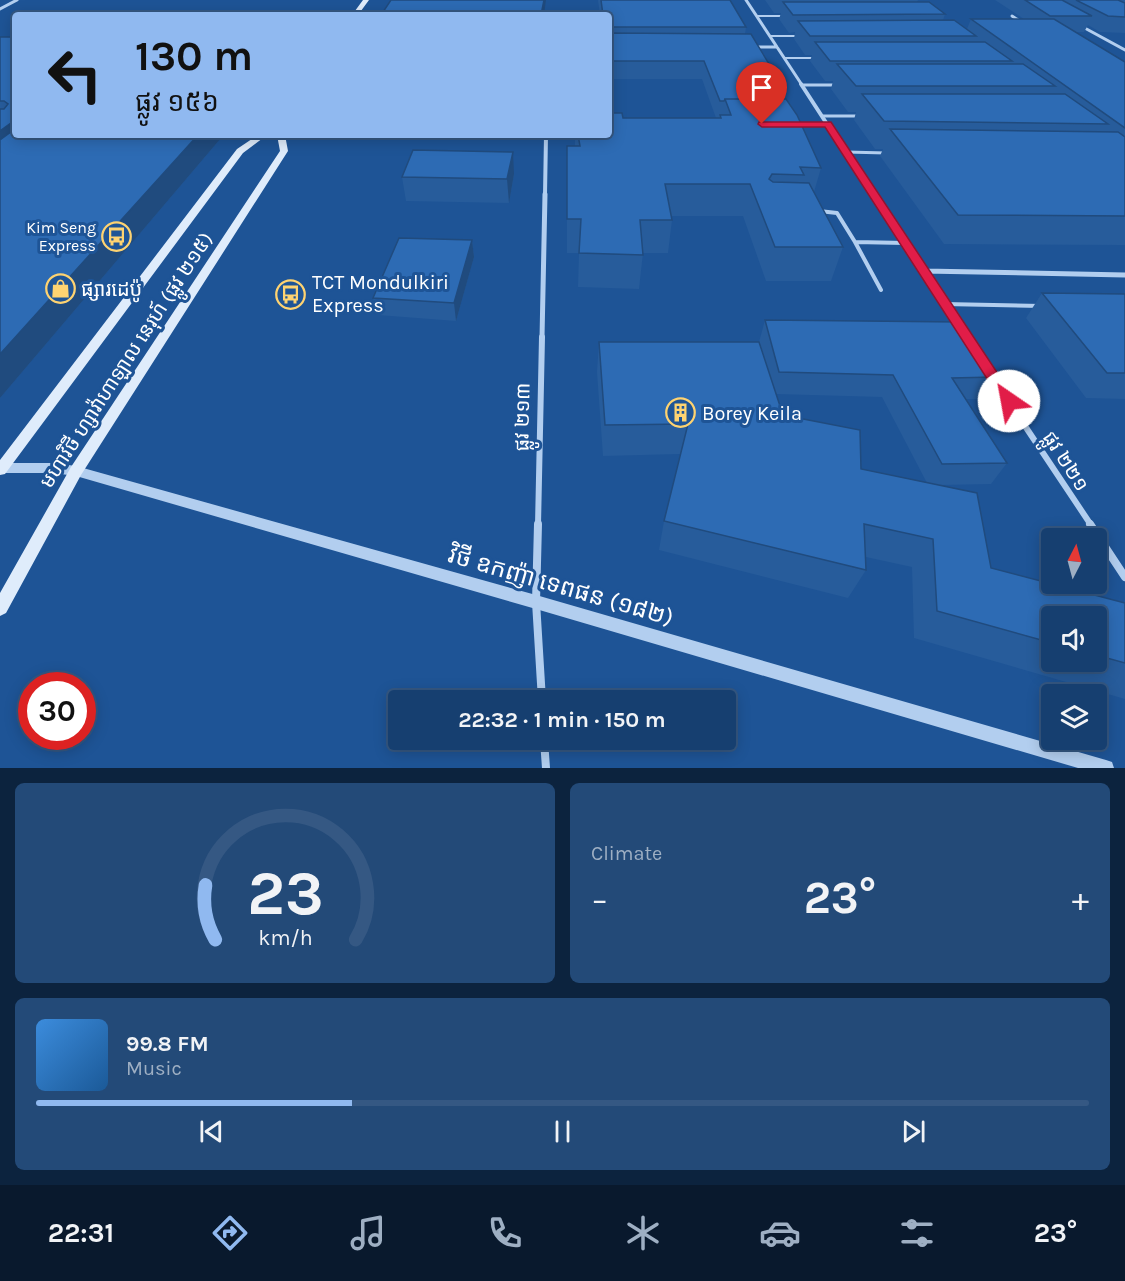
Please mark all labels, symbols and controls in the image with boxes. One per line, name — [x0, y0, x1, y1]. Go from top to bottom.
text: 130 m — [135, 31, 253, 81]
icon: left — [36, 36, 114, 114]
pin — [736, 62, 787, 124]
icon: arrive — [745, 71, 778, 104]
text: ផ្លូវ ១៥៦ — [135, 86, 219, 118]
place label: Kim Seng Express — [26, 218, 96, 255]
bus stop icon: Kim Seng Express — [101, 220, 133, 252]
street label: មហាវិថី ហ្សាវ៉ាហាឡាល នេរុហ៍ (ផ្លូវ ២១៥) — [34, 227, 224, 496]
place label: TCT Mondulkiri Express — [312, 271, 449, 317]
shop icon: ផ្សារដេប៉ូ — [44, 273, 76, 305]
place label: ផ្សារដេប៉ូ — [81, 278, 142, 303]
bus stop icon: TCT Mondulkiri Express — [275, 278, 307, 310]
position arrow — [977, 369, 1041, 433]
street label: ផ្លូវ ២១៣ — [510, 382, 542, 452]
building icon: Borey Keila — [665, 397, 697, 429]
place label: Borey Keila — [702, 402, 802, 425]
street label: ផ្លូវ ២២១ — [1032, 427, 1093, 499]
north arrow — [1041, 528, 1107, 594]
map controls — [1041, 528, 1107, 750]
street label: វិថី ឧកញ៉ា ទេពផន (១៨២) — [445, 539, 677, 632]
button: sound — [1041, 606, 1107, 672]
speed limit sign: 30 — [18, 672, 96, 750]
button: layers — [1041, 684, 1107, 750]
text: 22:32 · 1 min · 150 m — [458, 707, 666, 733]
text: Climate — [591, 842, 662, 865]
text: 23 — [247, 857, 323, 930]
text: 23° — [804, 872, 876, 924]
text: − — [591, 880, 608, 918]
text: + — [1072, 880, 1089, 918]
text: km/h — [258, 925, 312, 950]
text: 99.8 FM — [126, 1031, 209, 1057]
text: Music — [126, 1057, 182, 1080]
icon: previous — [195, 1115, 228, 1148]
icon: pause — [546, 1115, 579, 1148]
icon: next — [897, 1115, 930, 1148]
icon: directions — [209, 1212, 251, 1254]
icon: music — [347, 1212, 389, 1254]
icon: phone — [484, 1212, 526, 1254]
icon: climate — [622, 1212, 664, 1254]
icon: car — [759, 1212, 801, 1254]
icon: filters — [896, 1212, 938, 1254]
text: 22:31 — [48, 1217, 114, 1249]
text: 23° — [1034, 1217, 1077, 1249]

